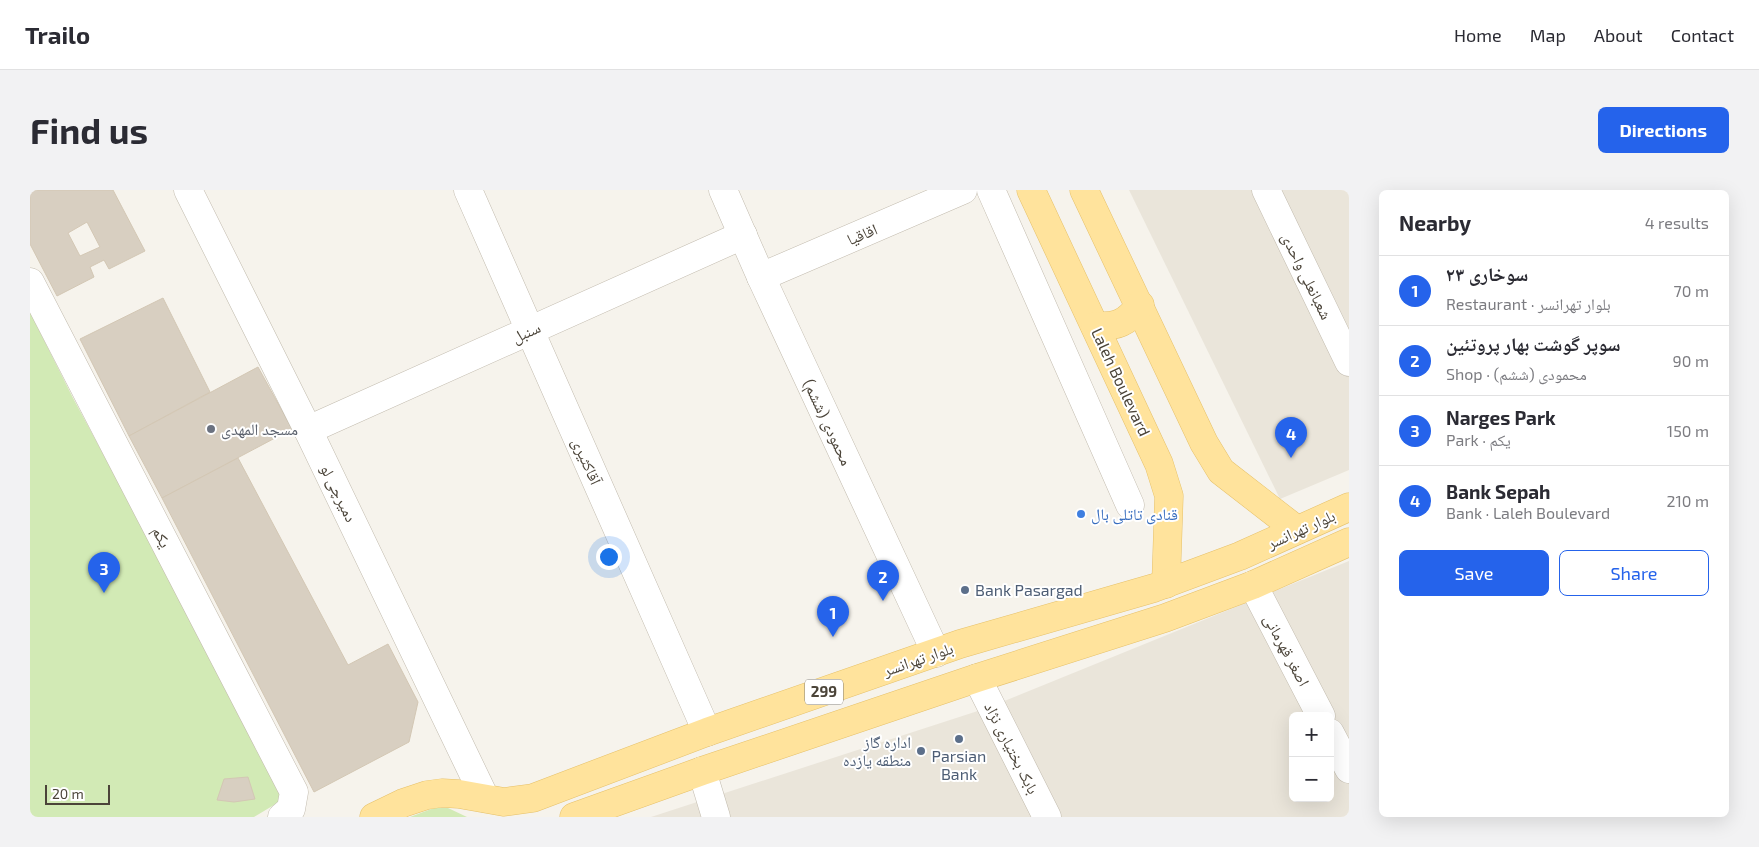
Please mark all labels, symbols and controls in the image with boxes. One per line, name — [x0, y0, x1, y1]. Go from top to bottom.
text: Trailo — [25, 20, 90, 49]
text: Home — [1454, 24, 1502, 46]
text: Map — [1530, 24, 1566, 46]
text: About — [1594, 24, 1643, 46]
text: Contact — [1671, 24, 1734, 46]
button: Directions — [1598, 107, 1729, 153]
text: Find us — [30, 109, 148, 151]
text: Nearby — [1399, 210, 1471, 235]
text: 4 results — [1645, 213, 1709, 232]
street label: اقاقیا — [844, 219, 880, 249]
street label: شعبانعلی واحدی — [1276, 229, 1337, 323]
text: سوخاری ۲۳ — [1446, 262, 1528, 285]
text: 1 — [1412, 281, 1418, 300]
text: 70 m — [1674, 281, 1709, 300]
text: Restaurant · بلوار تهرانسر — [1446, 294, 1611, 313]
street label: سنبل — [509, 317, 544, 348]
street label: Laleh Boulevard — [1088, 325, 1155, 439]
text: سوپر گوشت بهار پروتئین — [1446, 332, 1621, 355]
text: 2 — [1410, 351, 1420, 370]
text: 90 m — [1673, 351, 1709, 370]
text: Shop · محمودی (ششم) — [1446, 364, 1587, 383]
street label: محمودی (ششم) — [798, 376, 857, 469]
text: Narges Park — [1446, 406, 1556, 429]
pin: 4 — [1275, 417, 1307, 458]
place label: مسجد المهدی — [221, 419, 298, 440]
text: 3 — [1410, 421, 1420, 440]
text: 150 m — [1667, 421, 1709, 440]
marker: مسجد المهدی — [205, 423, 217, 435]
text: Park · یکم — [1446, 430, 1511, 449]
street label: آقاکثیری — [567, 435, 606, 489]
street label: دمیرچی لو — [316, 461, 362, 526]
text: Bank Sepah — [1446, 480, 1551, 503]
text: 4 — [1410, 491, 1420, 510]
text: 210 m — [1666, 491, 1709, 510]
text: Bank · Laleh Boulevard — [1446, 503, 1610, 522]
place label: قنادی تاتلی بال — [1091, 504, 1178, 525]
street label: بلوار تهرانسر — [1263, 505, 1338, 553]
marker: قنادی تاتلی بال — [1075, 508, 1087, 520]
street label: یکم — [147, 523, 176, 551]
your location — [596, 544, 622, 570]
button: Save — [1399, 550, 1549, 596]
button: Share — [1559, 550, 1709, 596]
pin: 3 — [88, 552, 120, 593]
pin: 2 — [867, 560, 899, 601]
place label: Bank Pasargad — [975, 580, 1083, 599]
marker: Bank Pasargad — [959, 584, 971, 596]
pin: 1 — [817, 596, 849, 637]
street label: اصغر قهرمانی — [1259, 610, 1314, 690]
street label: بلوار تهرانسر — [879, 638, 956, 681]
road number: 299 — [805, 680, 843, 704]
street label: بابک بختیاری نژاد — [979, 699, 1044, 798]
map controls — [1289, 712, 1334, 802]
button: + — [1289, 712, 1334, 757]
place label: اداره گاز منطقه یازده — [843, 732, 911, 770]
marker: Parsian Bank — [953, 733, 965, 745]
marker: اداره گاز منطقه یازده — [915, 745, 927, 757]
place label: Parsian Bank — [932, 746, 986, 783]
button: − — [1289, 757, 1334, 802]
scale bar — [45, 782, 110, 805]
text: 20 m — [52, 785, 84, 802]

